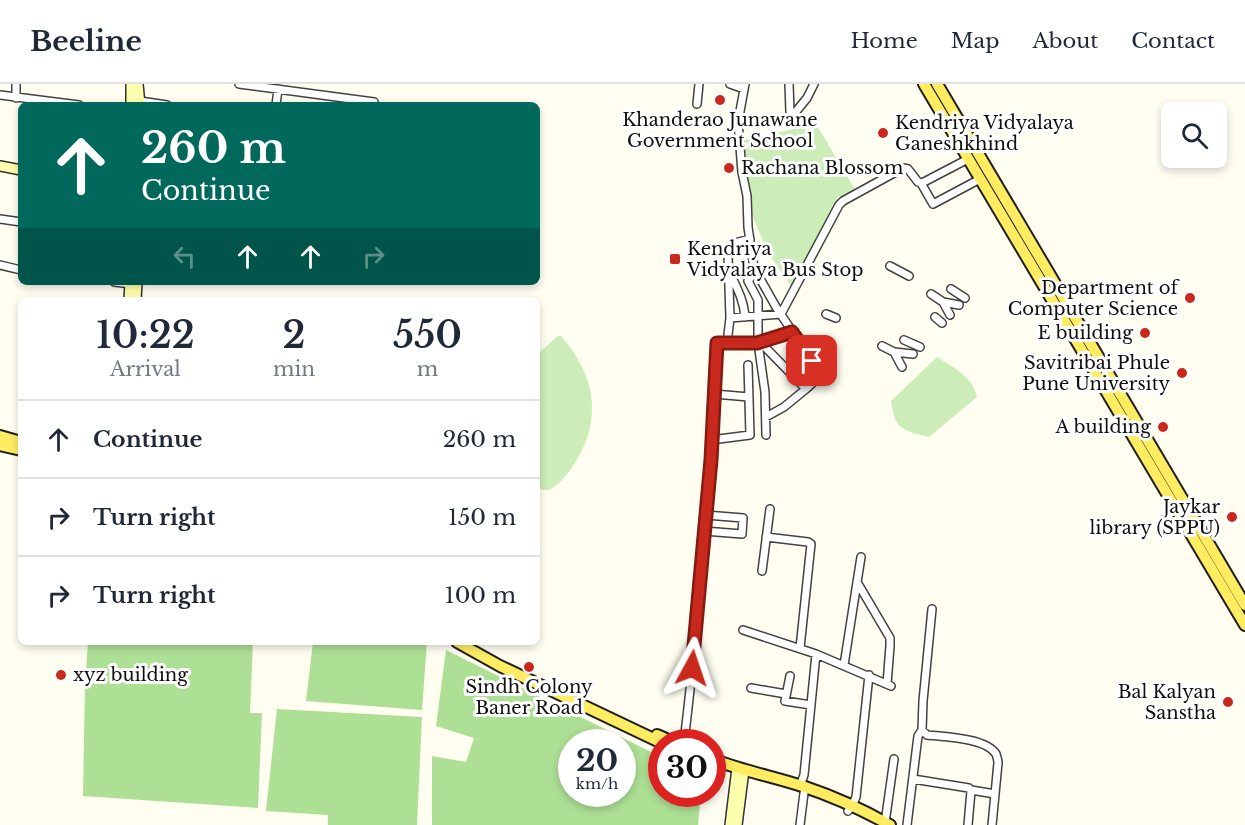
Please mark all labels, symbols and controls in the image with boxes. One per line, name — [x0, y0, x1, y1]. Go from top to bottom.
text: Beeline — [30, 24, 142, 59]
text: Home — [851, 28, 918, 54]
text: Map — [951, 28, 999, 54]
text: About — [1032, 28, 1098, 54]
text: Contact — [1131, 28, 1215, 54]
marker: Khanderao Junawane Government School — [713, 93, 727, 107]
map controls — [1161, 102, 1227, 168]
button: search — [1161, 102, 1227, 168]
place label: Khanderao Junawane Government School — [622, 109, 818, 152]
place label: Kendriya Vidyalaya Ganeshkhind — [895, 112, 1074, 155]
text: 260 m — [141, 122, 286, 174]
icon: ahead — [42, 126, 120, 204]
marker: Kendriya Vidyalaya Ganeshkhind — [876, 126, 890, 140]
place label: Rachana Blossom — [741, 157, 903, 179]
marker: Rachana Blossom — [722, 161, 736, 175]
text: Continue — [141, 174, 271, 207]
place label: Kendriya Vidyalaya Bus Stop — [686, 238, 864, 281]
icon: left — [168, 240, 201, 273]
icon: ahead — [231, 240, 264, 273]
icon: ahead — [294, 240, 327, 273]
icon: right — [357, 240, 390, 273]
marker: Kendriya Vidyalaya Bus Stop — [668, 252, 682, 266]
place label: Department of Computer Science — [1008, 277, 1181, 320]
marker: Department of Computer Science — [1183, 291, 1197, 305]
text: 10:22 — [96, 313, 195, 358]
text: 2 — [282, 313, 305, 358]
text: 550 — [393, 313, 462, 358]
place label: E building — [1037, 322, 1133, 344]
marker: E building — [1138, 326, 1152, 340]
pin — [786, 335, 837, 386]
icon: arrive — [795, 344, 828, 377]
place label: Savitribai Phule Pune University — [1022, 352, 1170, 395]
text: Arrival — [110, 357, 181, 381]
text: min — [273, 357, 315, 381]
text: m — [417, 357, 438, 381]
marker: Savitribai Phule Pune University — [1175, 366, 1189, 380]
place label: A building — [1054, 416, 1151, 438]
marker: A building — [1156, 420, 1170, 434]
icon: ahead — [42, 423, 75, 456]
text: Continue — [93, 426, 202, 453]
text: 260 m — [443, 426, 516, 453]
place label: Jaykar library (SPPU) — [1089, 496, 1220, 539]
icon: right — [42, 501, 75, 534]
text: Turn right — [93, 504, 215, 531]
text: 150 m — [448, 504, 516, 531]
marker: Jaykar library (SPPU) — [1225, 510, 1239, 524]
icon: right — [42, 579, 75, 612]
text: Turn right — [93, 582, 215, 609]
text: 100 m — [445, 582, 516, 609]
position arrow — [660, 636, 724, 700]
marker: Sindh Colony Baner Road — [522, 660, 536, 674]
place label: xyz building — [73, 664, 188, 686]
marker: xyz building — [54, 668, 68, 682]
place label: Sindh Colony Baner Road — [465, 676, 593, 719]
place label: Bal Kalyan Sanstha — [1118, 681, 1216, 724]
marker: Bal Kalyan Sanstha — [1221, 695, 1235, 709]
speed limit sign: 30 — [648, 729, 726, 807]
text: 20 — [576, 742, 618, 779]
text: km/h — [576, 774, 618, 793]

